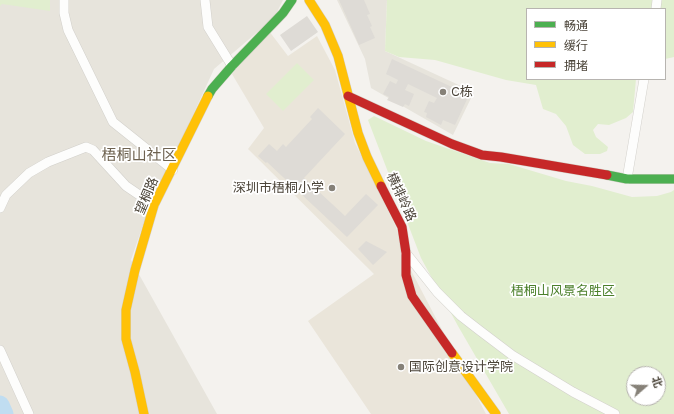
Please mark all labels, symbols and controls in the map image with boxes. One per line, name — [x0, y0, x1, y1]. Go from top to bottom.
legend — [526, 8, 666, 80]
text: 畅通 — [564, 19, 588, 33]
text: 缓行 — [564, 39, 588, 53]
text: 拥堵 — [564, 59, 588, 73]
place label: C栋 — [451, 84, 473, 100]
marker: C栋 — [438, 87, 448, 97]
district label: 梧桐山社区 — [102, 147, 176, 165]
street label: 横排岭路 — [383, 170, 419, 224]
street label: 望桐路 — [132, 175, 162, 217]
place label: 深圳市梧桐小学 — [233, 180, 324, 196]
marker: 深圳市梧桐小学 — [327, 183, 337, 193]
park label: 梧桐山风景名胜区 — [511, 283, 615, 299]
place label: 国际创意设计学院 — [409, 359, 513, 375]
marker: 国际创意设计学院 — [396, 362, 406, 372]
north arrow — [626, 366, 666, 406]
text: 北 — [649, 375, 665, 389]

